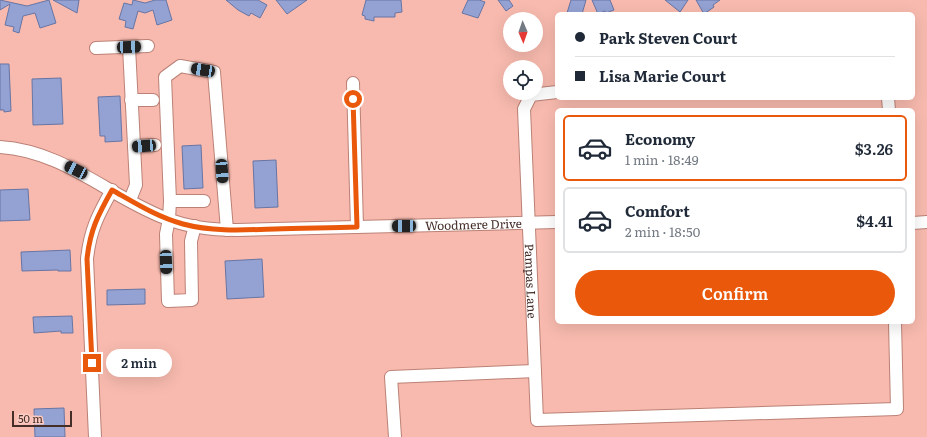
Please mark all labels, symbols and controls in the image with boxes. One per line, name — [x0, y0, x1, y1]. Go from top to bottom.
north arrow — [503, 12, 543, 52]
map controls — [503, 12, 543, 100]
text: Park Steven Court — [599, 26, 737, 49]
car — [117, 41, 141, 53]
button: locate — [503, 60, 543, 100]
car — [190, 62, 216, 78]
text: Lisa Marie Court — [599, 64, 726, 87]
route start — [344, 90, 362, 108]
text: Economy — [625, 127, 695, 150]
icon: car — [577, 130, 613, 166]
text: $3.26 — [855, 137, 893, 160]
car — [132, 139, 156, 153]
text: 1 min · 18:49 — [625, 150, 698, 169]
car — [63, 159, 89, 181]
car — [215, 159, 229, 183]
text: Comfort — [625, 199, 690, 222]
icon: car — [577, 202, 613, 238]
text: $4.41 — [856, 209, 893, 232]
street label: Woodmere Drive — [425, 214, 522, 234]
car — [392, 220, 416, 232]
text: 2 min · 18:50 — [625, 222, 700, 241]
street label: Pampas Lane — [521, 243, 542, 319]
car — [160, 250, 172, 274]
button: Confirm — [575, 270, 895, 316]
callout: 2 min — [106, 349, 172, 377]
text: 2 min — [121, 353, 157, 372]
route end — [83, 354, 101, 372]
scale bar — [12, 409, 72, 428]
text: 50 m — [18, 410, 43, 426]

